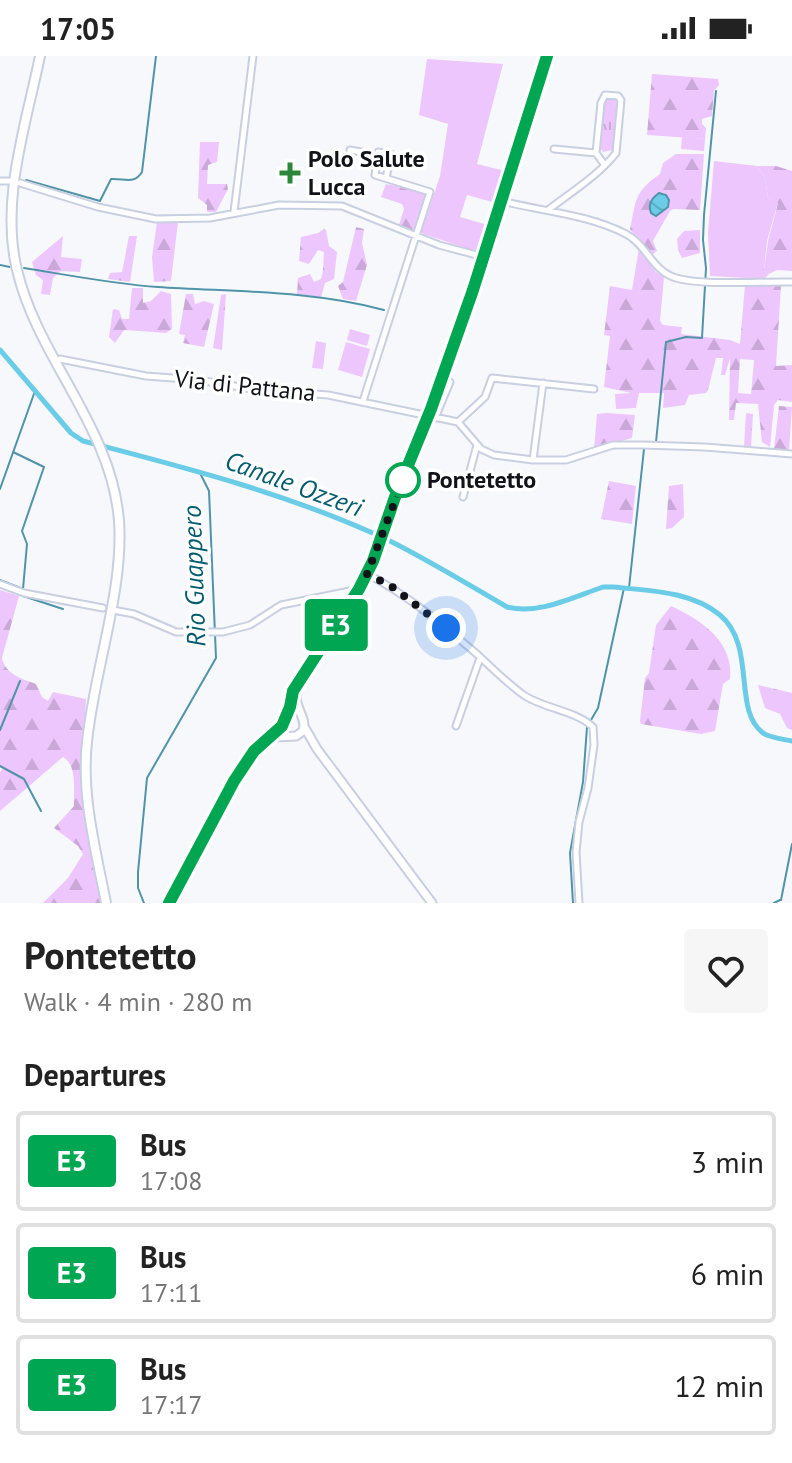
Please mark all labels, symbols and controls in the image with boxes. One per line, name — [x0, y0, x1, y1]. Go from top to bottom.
text: 17:05 — [40, 9, 116, 48]
place label: Polo Salute Lucca — [308, 143, 425, 202]
marker: Polo Salute Lucca — [279, 162, 301, 184]
street label: Via di Pattana — [172, 363, 317, 408]
water label: Canale Ozzeri — [221, 443, 369, 524]
marker: Pontetetto — [386, 463, 420, 497]
place label: Pontetetto — [427, 464, 536, 495]
water label: Rio Guappero — [175, 504, 212, 648]
line badge: E3 — [300, 599, 372, 651]
text: E3 — [321, 606, 351, 643]
your location — [426, 608, 466, 648]
button: heart — [684, 929, 768, 1013]
text: Pontetetto — [24, 930, 197, 979]
text: Walk · 4 min · 280 m — [24, 985, 252, 1018]
text: Departures — [24, 1055, 166, 1094]
text: Bus — [140, 1125, 187, 1164]
text: E3 — [57, 1142, 87, 1179]
text: 3 min — [691, 1142, 764, 1181]
text: 17:08 — [140, 1164, 202, 1197]
text: Bus — [140, 1237, 187, 1276]
text: E3 — [57, 1254, 87, 1291]
text: 6 min — [691, 1254, 764, 1293]
text: 17:11 — [140, 1276, 202, 1309]
text: Bus — [140, 1349, 187, 1388]
text: E3 — [57, 1366, 87, 1403]
text: 12 min — [674, 1366, 764, 1405]
text: 17:17 — [140, 1388, 202, 1421]

